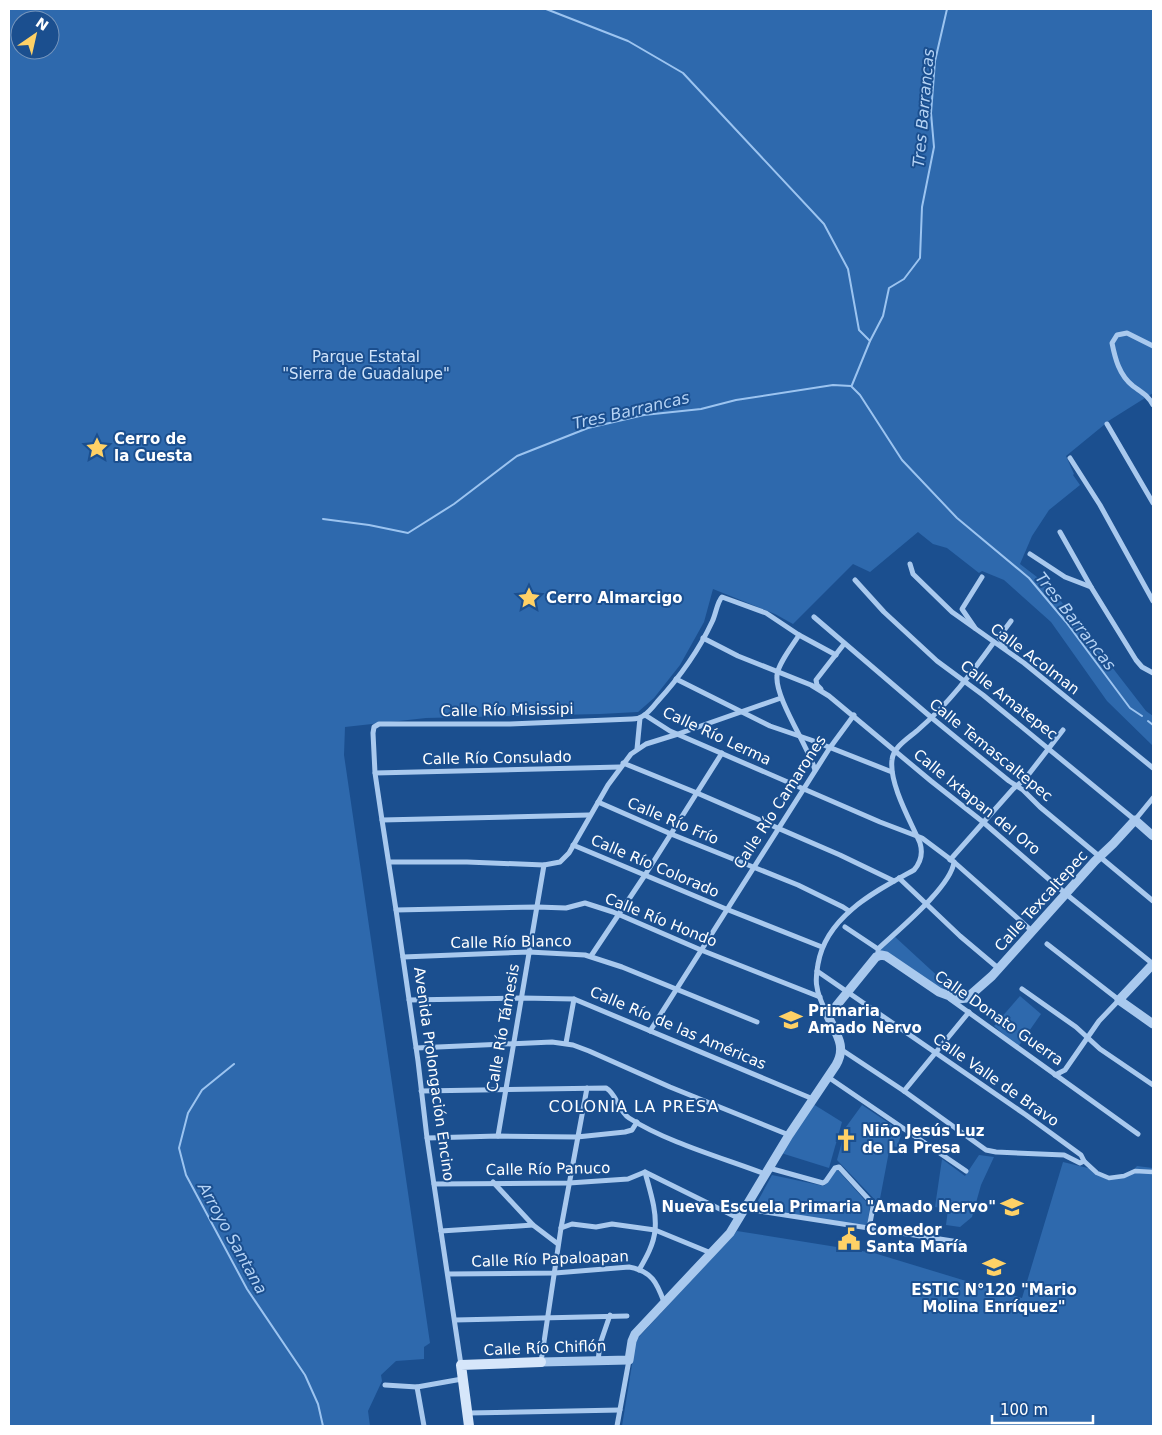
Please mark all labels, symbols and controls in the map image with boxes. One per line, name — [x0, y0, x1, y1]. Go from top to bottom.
north arrow — [10, 10, 60, 60]
text: N — [33, 14, 52, 34]
water label: Tres Barrancas — [909, 48, 938, 168]
park label: Parque Estatal "Sierra de Guadalupe" — [282, 348, 450, 383]
water label: Tres Barrancas — [571, 388, 691, 433]
place label: Cerro de la Cuesta — [114, 430, 193, 465]
place icon: Cerro de la Cuesta — [84, 435, 110, 461]
water label: Tres Barrancas — [1031, 568, 1120, 674]
place icon: Cerro Almarcigo — [516, 585, 542, 611]
place label: Cerro Almarcigo — [546, 589, 682, 607]
street label: Calle Acolman — [987, 620, 1083, 698]
street label: Calle Amatepec — [957, 657, 1061, 743]
street label: Calle Temascaltepec — [926, 695, 1056, 805]
street label: Calle Río Misissipi — [440, 700, 574, 720]
street label: Calle Río Lerma — [660, 703, 774, 769]
street label: Calle Río Camarones — [730, 732, 830, 872]
street label: Calle Ixtapan del Oro — [910, 745, 1044, 859]
street label: Calle Río Consulado — [422, 748, 572, 768]
street label: Calle Río Frío — [625, 794, 721, 848]
street label: Calle Río Colorado — [588, 831, 722, 901]
street label: Calle Texcaltepec — [991, 847, 1091, 955]
street label: Calle Río Hondo — [602, 889, 720, 951]
street label: Calle Río Blanco — [450, 932, 572, 952]
street label: Calle Río Támesis — [483, 962, 523, 1094]
street label: Avenida Prolongación Encino — [410, 966, 458, 1182]
street label: Calle Donato Guerra — [931, 967, 1067, 1069]
street label: Calle Río de las Américas — [587, 983, 769, 1073]
place label: Primaria Amado Nervo — [808, 1002, 922, 1037]
school or university icon: Primaria Amado Nervo — [778, 1007, 804, 1033]
street label: Calle Valle de Bravo — [929, 1030, 1063, 1130]
district label: COLONIA LA PRESA — [548, 1097, 720, 1116]
place label: Niño Jesús Luz de La Presa — [862, 1122, 985, 1157]
church icon: Niño Jesús Luz de La Presa — [833, 1127, 859, 1153]
street label: Calle Río Panuco — [486, 1159, 610, 1179]
water label: Arroyo Santana — [194, 1178, 271, 1297]
school or university icon: Nueva Escuela Primaria "Amado Nervo" — [999, 1194, 1025, 1220]
place label: Nueva Escuela Primaria "Amado Nervo" — [661, 1198, 996, 1216]
place label: Comedor Santa María — [866, 1221, 968, 1256]
public building icon: Comedor Santa María — [836, 1226, 862, 1252]
street label: Calle Río Papaloapan — [471, 1247, 629, 1271]
school or university icon: ESTIC N°120 "Mario Molina Enríquez" — [981, 1254, 1007, 1280]
place label: ESTIC N°120 "Mario Molina Enríquez" — [911, 1281, 1077, 1316]
street label: Calle Río Chiflón — [483, 1337, 607, 1359]
scale bar — [992, 1392, 1093, 1424]
text: 100 m — [1000, 1401, 1048, 1419]

